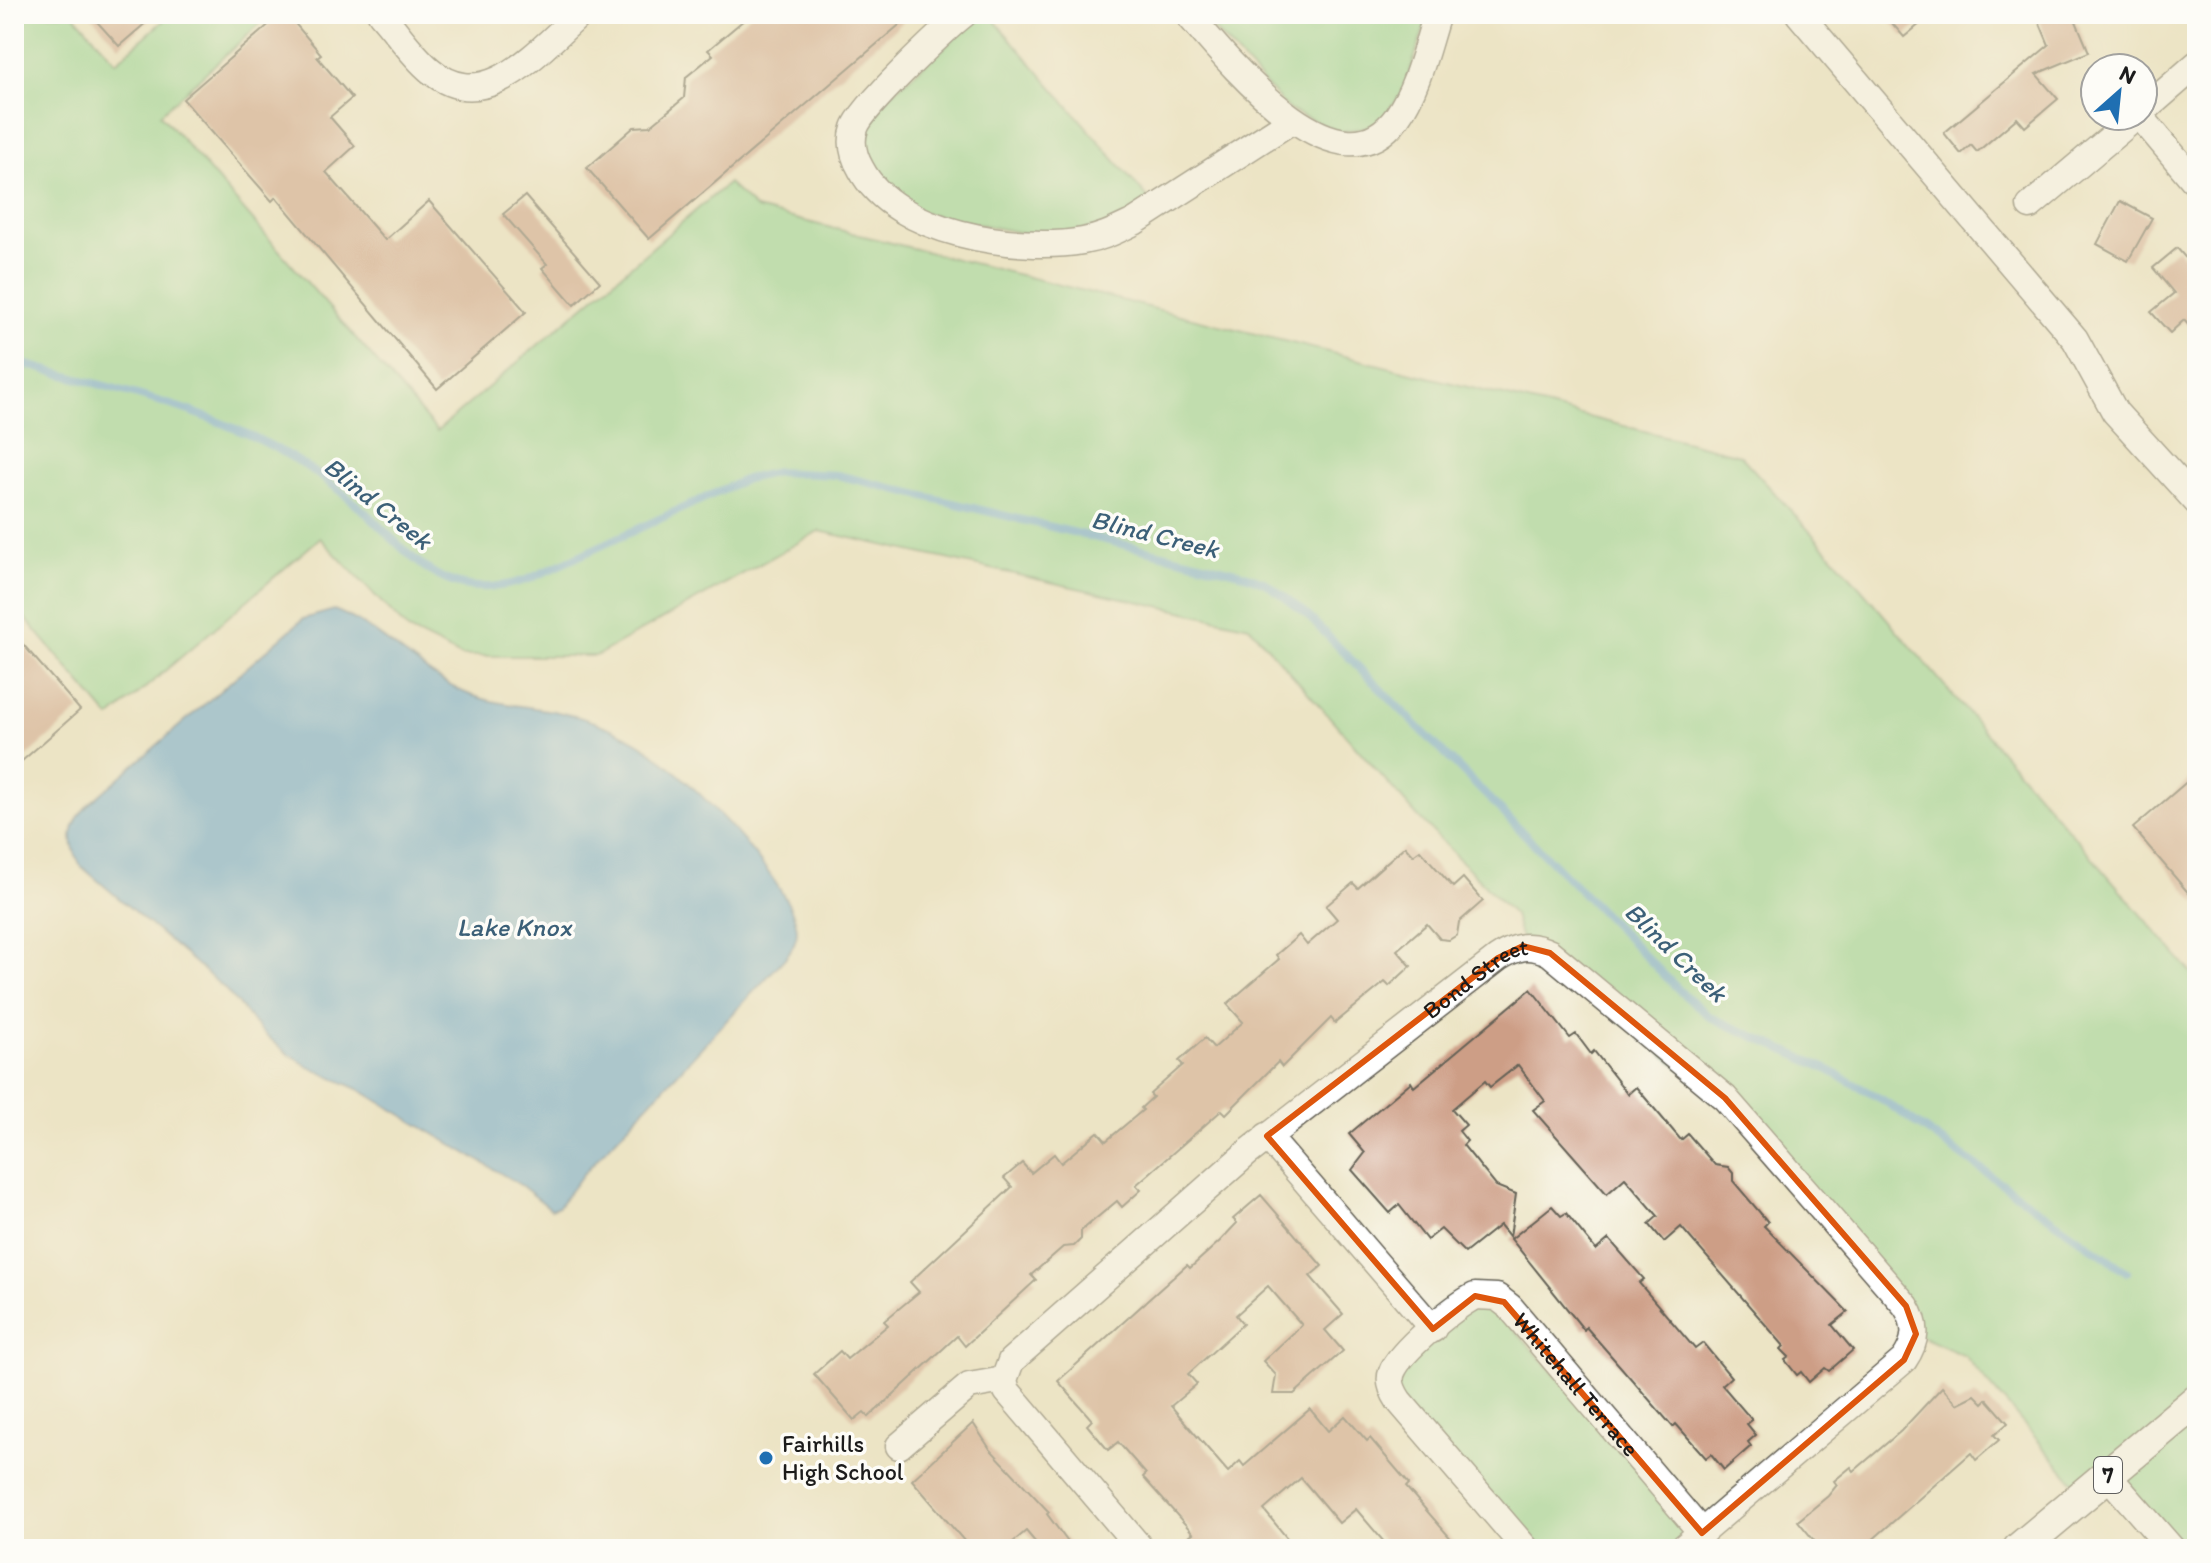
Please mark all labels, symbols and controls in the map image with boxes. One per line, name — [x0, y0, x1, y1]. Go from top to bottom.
north arrow — [2079, 52, 2159, 132]
text: N — [2115, 59, 2141, 90]
water label: Blind Creek — [317, 450, 440, 557]
water label: Blind Creek — [1088, 503, 1224, 566]
water label: Blind Creek — [1618, 895, 1735, 1010]
water label: Lake Knox — [457, 911, 573, 943]
street label: Bond Street — [1417, 932, 1530, 1025]
street label: Whitehall Terrace — [1507, 1306, 1646, 1462]
place label: Fairhills High School — [782, 1429, 904, 1486]
marker: Fairhills High School — [757, 1449, 775, 1467]
road number: 7 — [2094, 1457, 2122, 1493]

